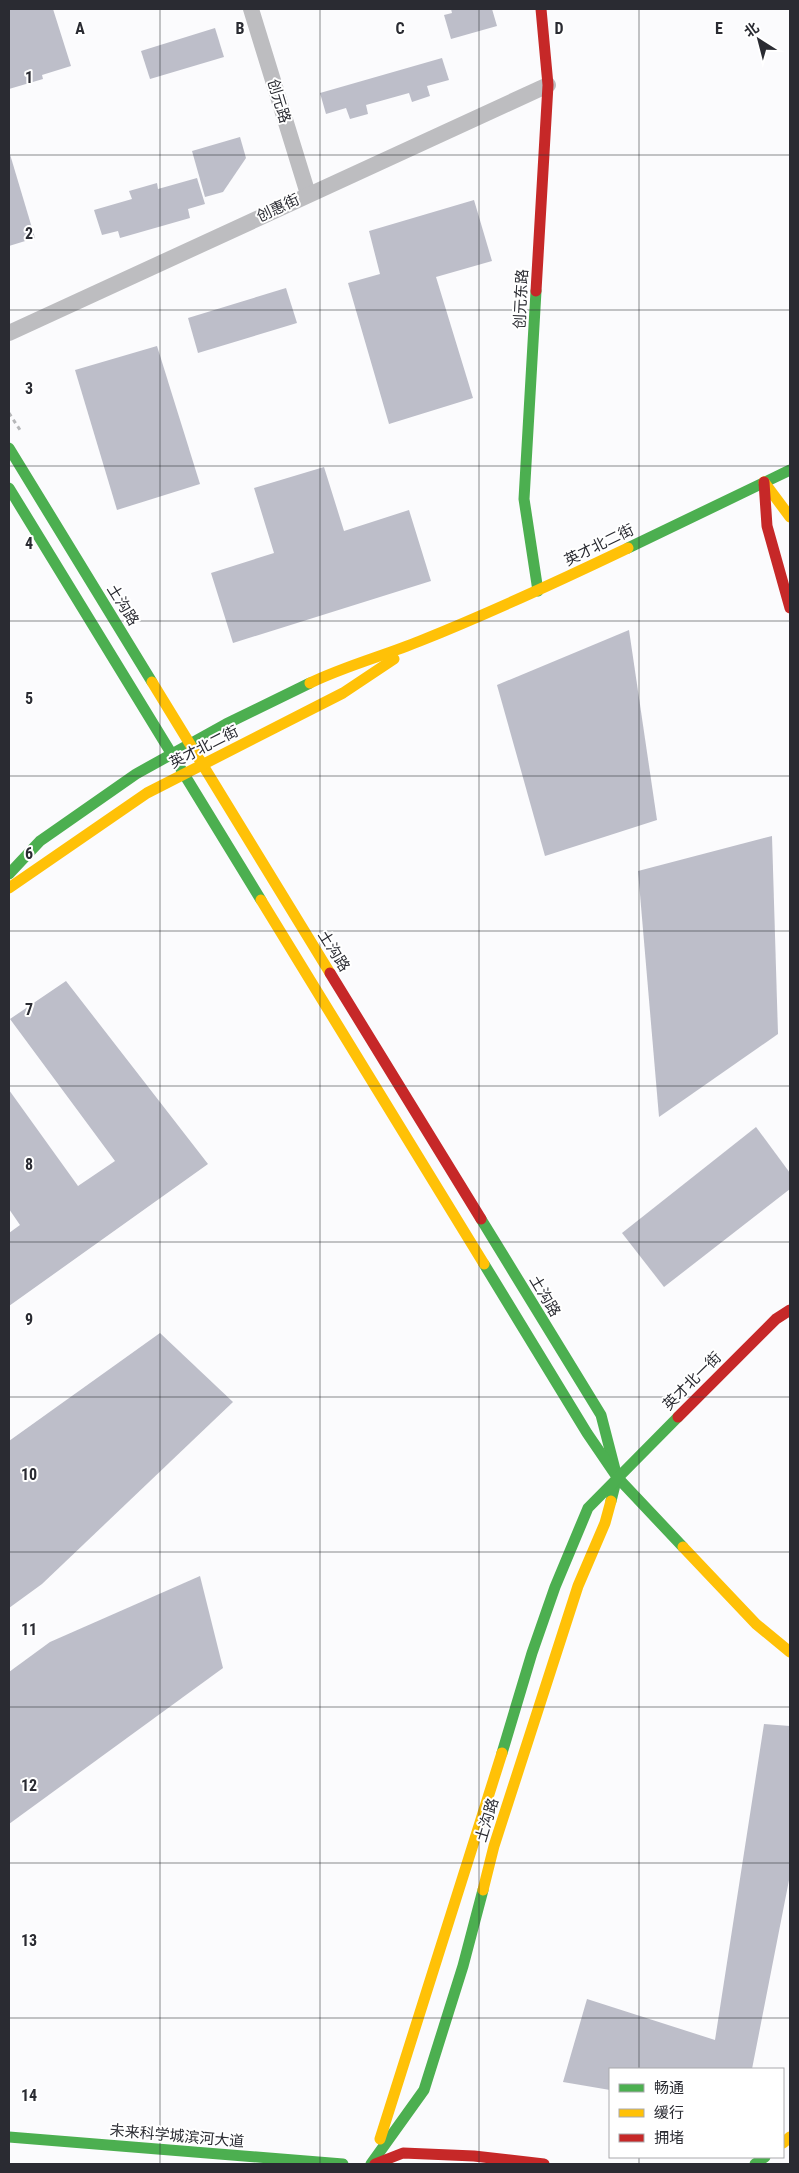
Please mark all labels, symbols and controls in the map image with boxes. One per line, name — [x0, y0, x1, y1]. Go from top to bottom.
north arrow — [734, 15, 784, 65]
text: A — [75, 19, 85, 38]
text: B — [236, 19, 245, 38]
text: C — [395, 19, 405, 38]
text: D — [554, 19, 564, 38]
text: E — [715, 19, 723, 38]
text: 北 — [741, 19, 762, 40]
text: 1 — [25, 68, 33, 87]
street label: 创元路 — [264, 77, 294, 125]
street label: 创惠街 — [254, 190, 302, 226]
text: 2 — [25, 224, 33, 243]
street label: 创元东路 — [510, 269, 532, 329]
text: 3 — [25, 379, 33, 398]
street label: 英才北二街 — [561, 520, 637, 570]
text: 4 — [25, 534, 33, 553]
street label: 土沟路 — [103, 581, 143, 629]
text: 5 — [25, 689, 33, 708]
street label: 英才北二街 — [166, 722, 242, 772]
text: 6 — [25, 844, 33, 863]
street label: 土沟路 — [314, 927, 354, 975]
text: 7 — [25, 1000, 33, 1019]
text: 8 — [25, 1155, 33, 1174]
street label: 土沟路 — [526, 1272, 564, 1320]
text: 9 — [25, 1310, 33, 1329]
street label: 英才北一街 — [659, 1348, 725, 1414]
text: 10 — [21, 1465, 37, 1484]
text: 11 — [21, 1620, 37, 1639]
text: 12 — [21, 1776, 37, 1795]
street label: 土沟路 — [472, 1796, 502, 1844]
text: 13 — [21, 1931, 37, 1950]
legend — [609, 2068, 784, 2158]
text: 畅通 — [654, 2079, 684, 2097]
text: 14 — [21, 2086, 37, 2105]
text: 缓行 — [654, 2104, 684, 2122]
street label: 未来科学城滨河大道 — [109, 2121, 245, 2151]
text: 拥堵 — [654, 2129, 684, 2147]

